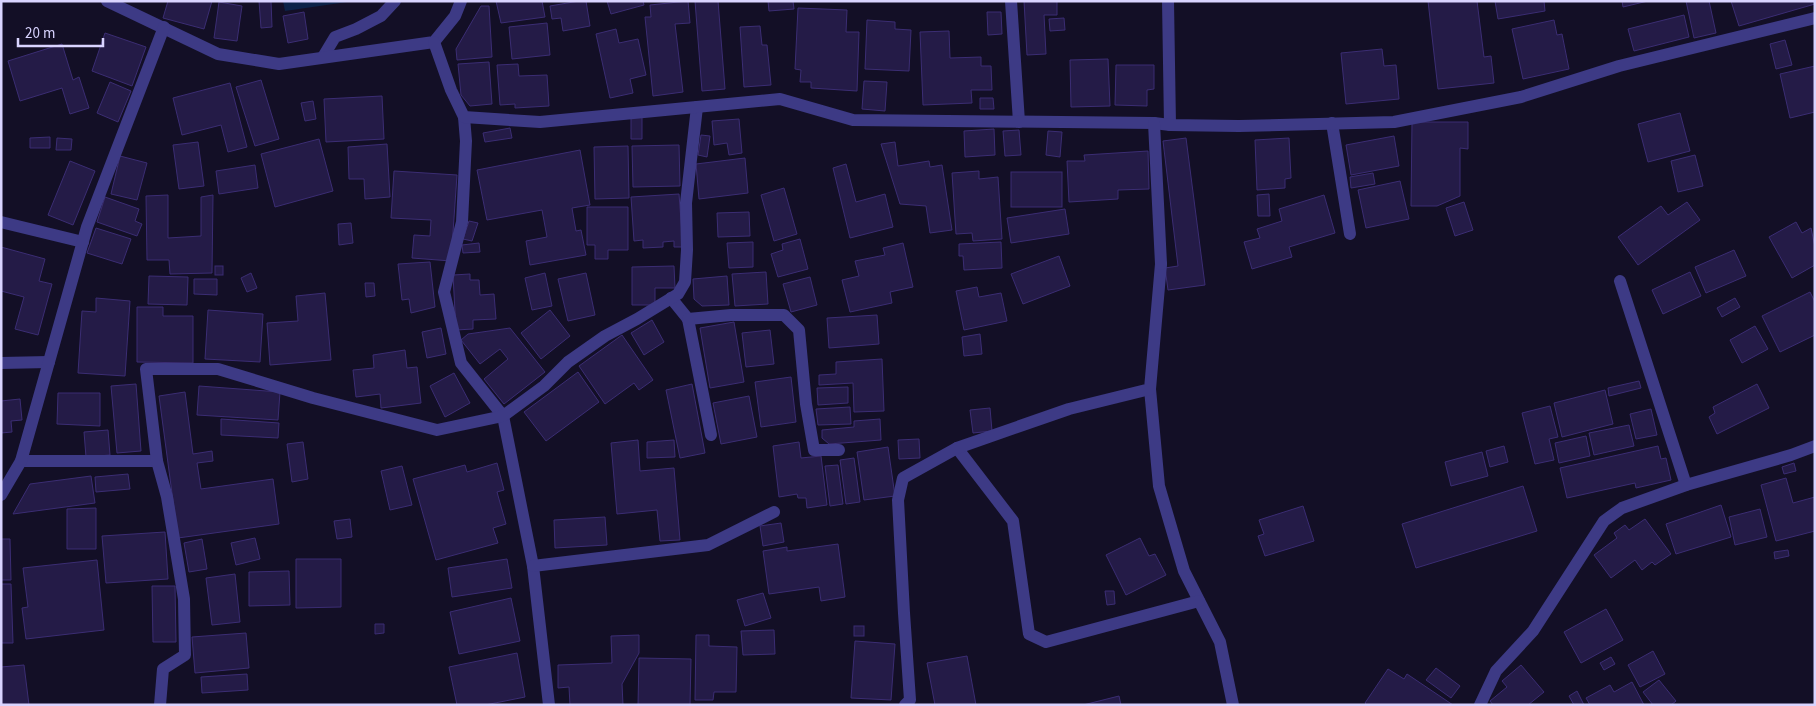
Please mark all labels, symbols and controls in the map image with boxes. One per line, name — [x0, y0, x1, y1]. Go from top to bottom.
scale bar — [18, 15, 102, 47]
text: 20 m — [25, 23, 55, 44]

